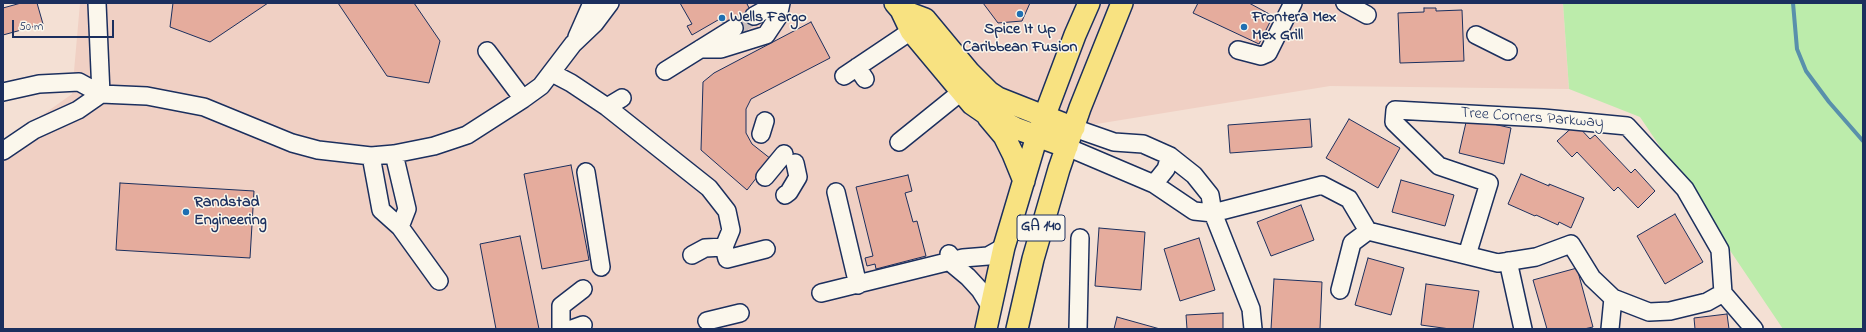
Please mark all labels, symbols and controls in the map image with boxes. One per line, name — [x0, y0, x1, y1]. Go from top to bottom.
place label: Wells Fargo — [730, 8, 807, 28]
place label: Frontera Mex Mex Grill — [1252, 8, 1336, 46]
marker: Spice It Up Caribbean Fusion — [1015, 9, 1025, 19]
scale bar — [14, 12, 116, 38]
marker: Wells Fargo — [717, 13, 727, 23]
text: 50 m — [19, 18, 43, 36]
place label: Spice It Up Caribbean Fusion — [963, 20, 1077, 58]
marker: Frontera Mex Mex Grill — [1239, 22, 1249, 32]
street label: Tree Corners Parkway — [1460, 104, 1604, 134]
place label: Randstad Engineering — [194, 193, 267, 231]
marker: Randstad Engineering — [181, 207, 191, 217]
road number: GA 140 — [1017, 215, 1065, 241]

